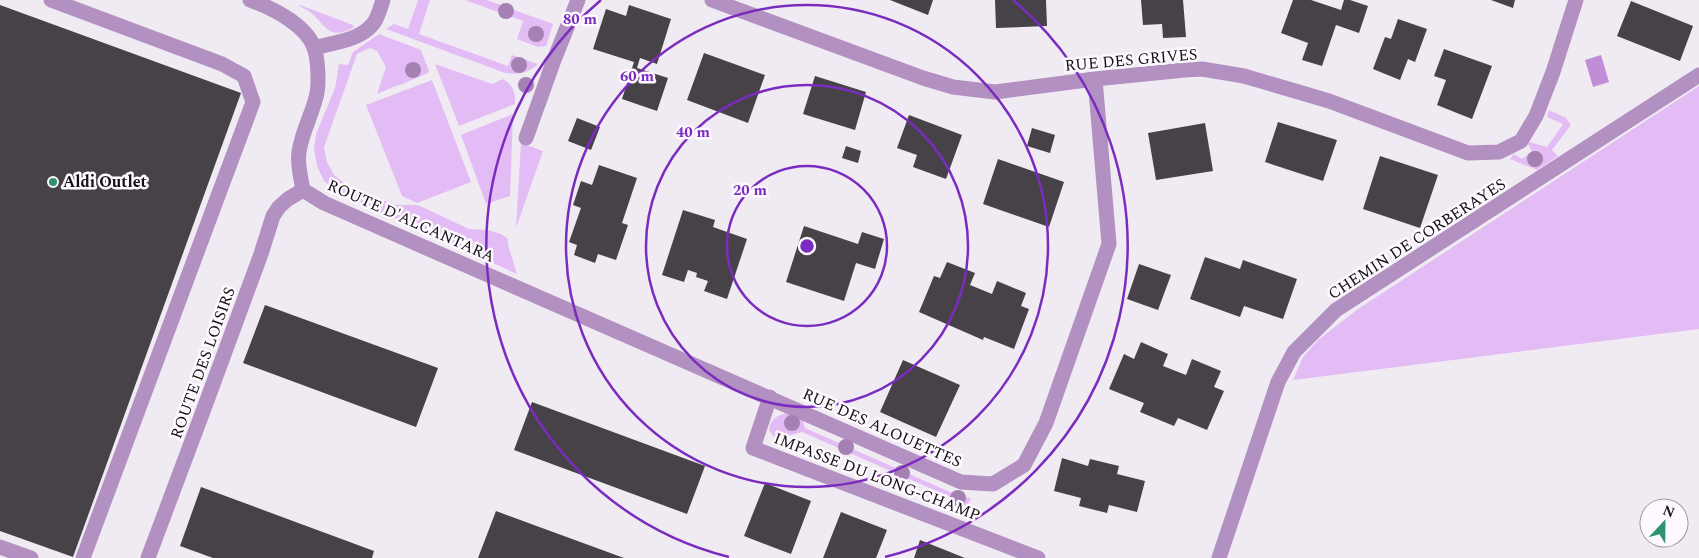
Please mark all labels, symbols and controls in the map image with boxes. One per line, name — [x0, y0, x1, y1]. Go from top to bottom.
text: 80 m — [563, 8, 598, 31]
street label: RUE DES GRIVES — [1064, 42, 1198, 78]
text: 60 m — [620, 65, 655, 88]
text: 40 m — [676, 121, 711, 144]
place label: Aldi Outlet — [63, 170, 147, 194]
street label: CHEMIN DE CORBERAYES — [1323, 172, 1511, 306]
street label: ROUTE D'ALCANTARA — [323, 173, 499, 269]
marker: Aldi Outlet — [47, 176, 59, 188]
text: 20 m — [733, 179, 768, 202]
centre of rings — [798, 237, 816, 255]
street label: ROUTE DES LOISIRS — [164, 284, 242, 442]
street label: RUE DES ALOUETTES — [799, 382, 965, 474]
street label: IMPASSE DU LONG-CHAMP — [770, 426, 984, 528]
north arrow — [1639, 498, 1689, 548]
text: N — [1659, 500, 1678, 523]

